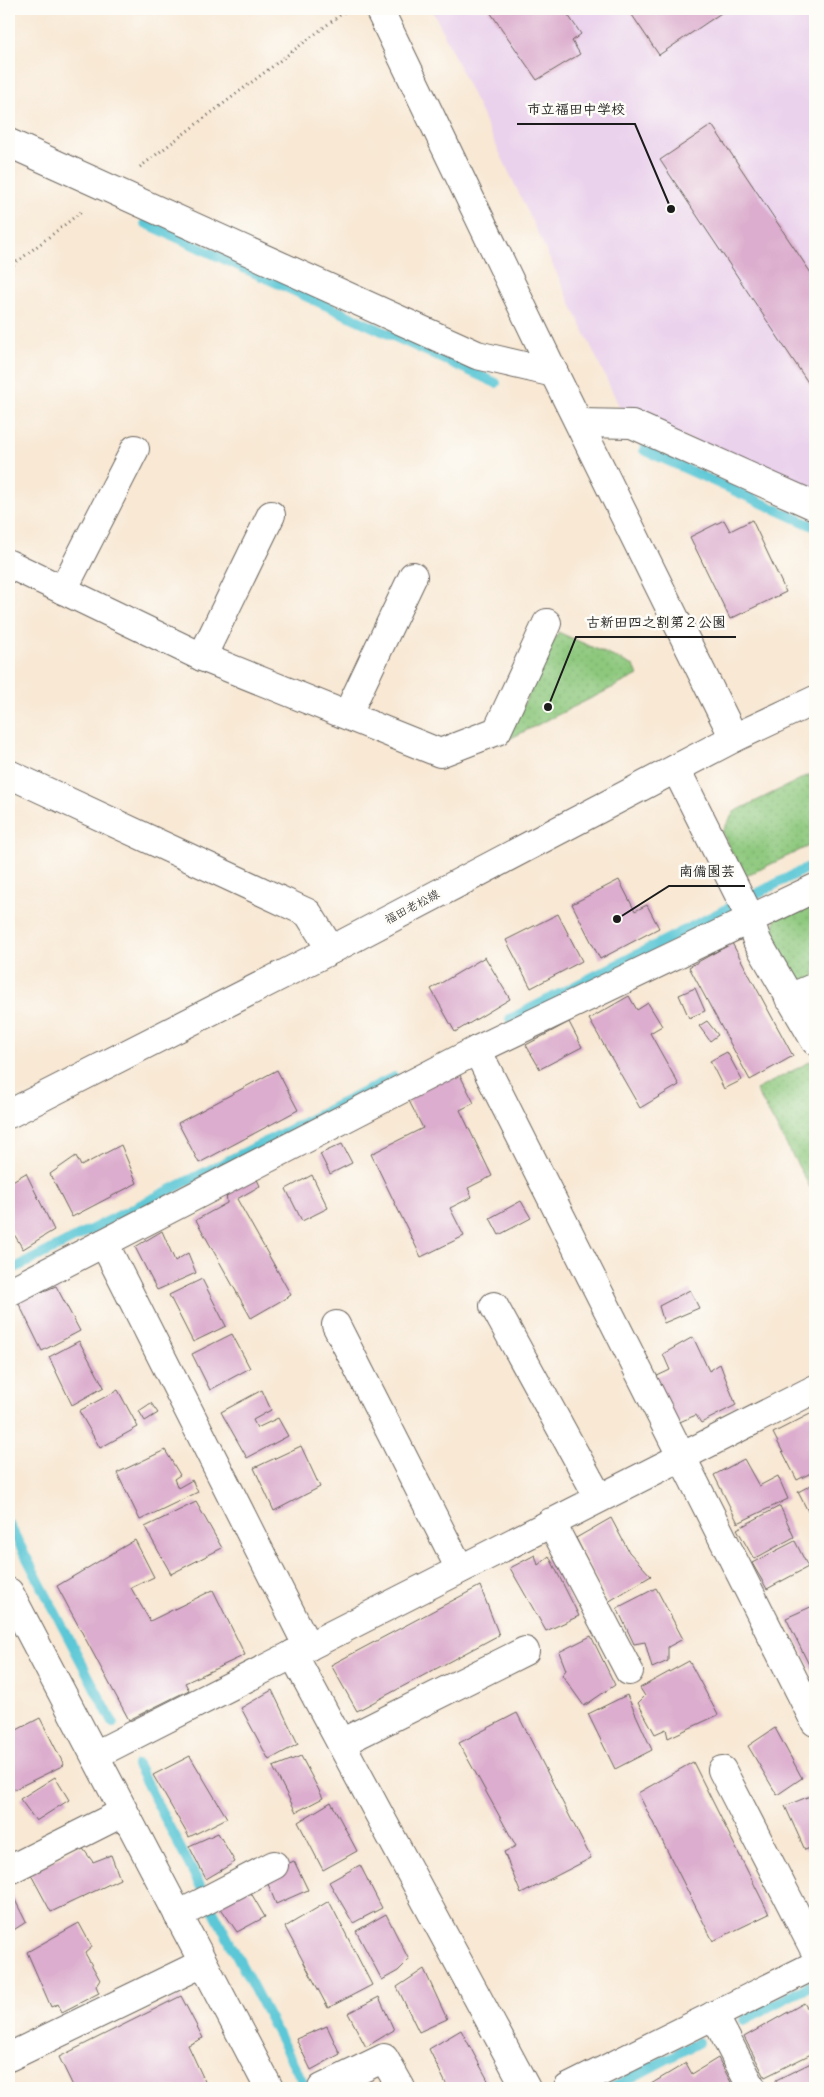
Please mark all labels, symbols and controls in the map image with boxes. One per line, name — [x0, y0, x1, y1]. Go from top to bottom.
callout: 市立福田中学校 — [517, 95, 635, 124]
text: 市立福田中学校 — [527, 101, 625, 118]
callout: 古新田四之割第２公園 — [576, 608, 736, 637]
text: 古新田四之割第２公園 — [586, 614, 726, 631]
callout: 南備園芸 — [669, 857, 745, 886]
text: 南備園芸 — [679, 863, 735, 880]
street label: 福田老松線 — [382, 887, 442, 928]

